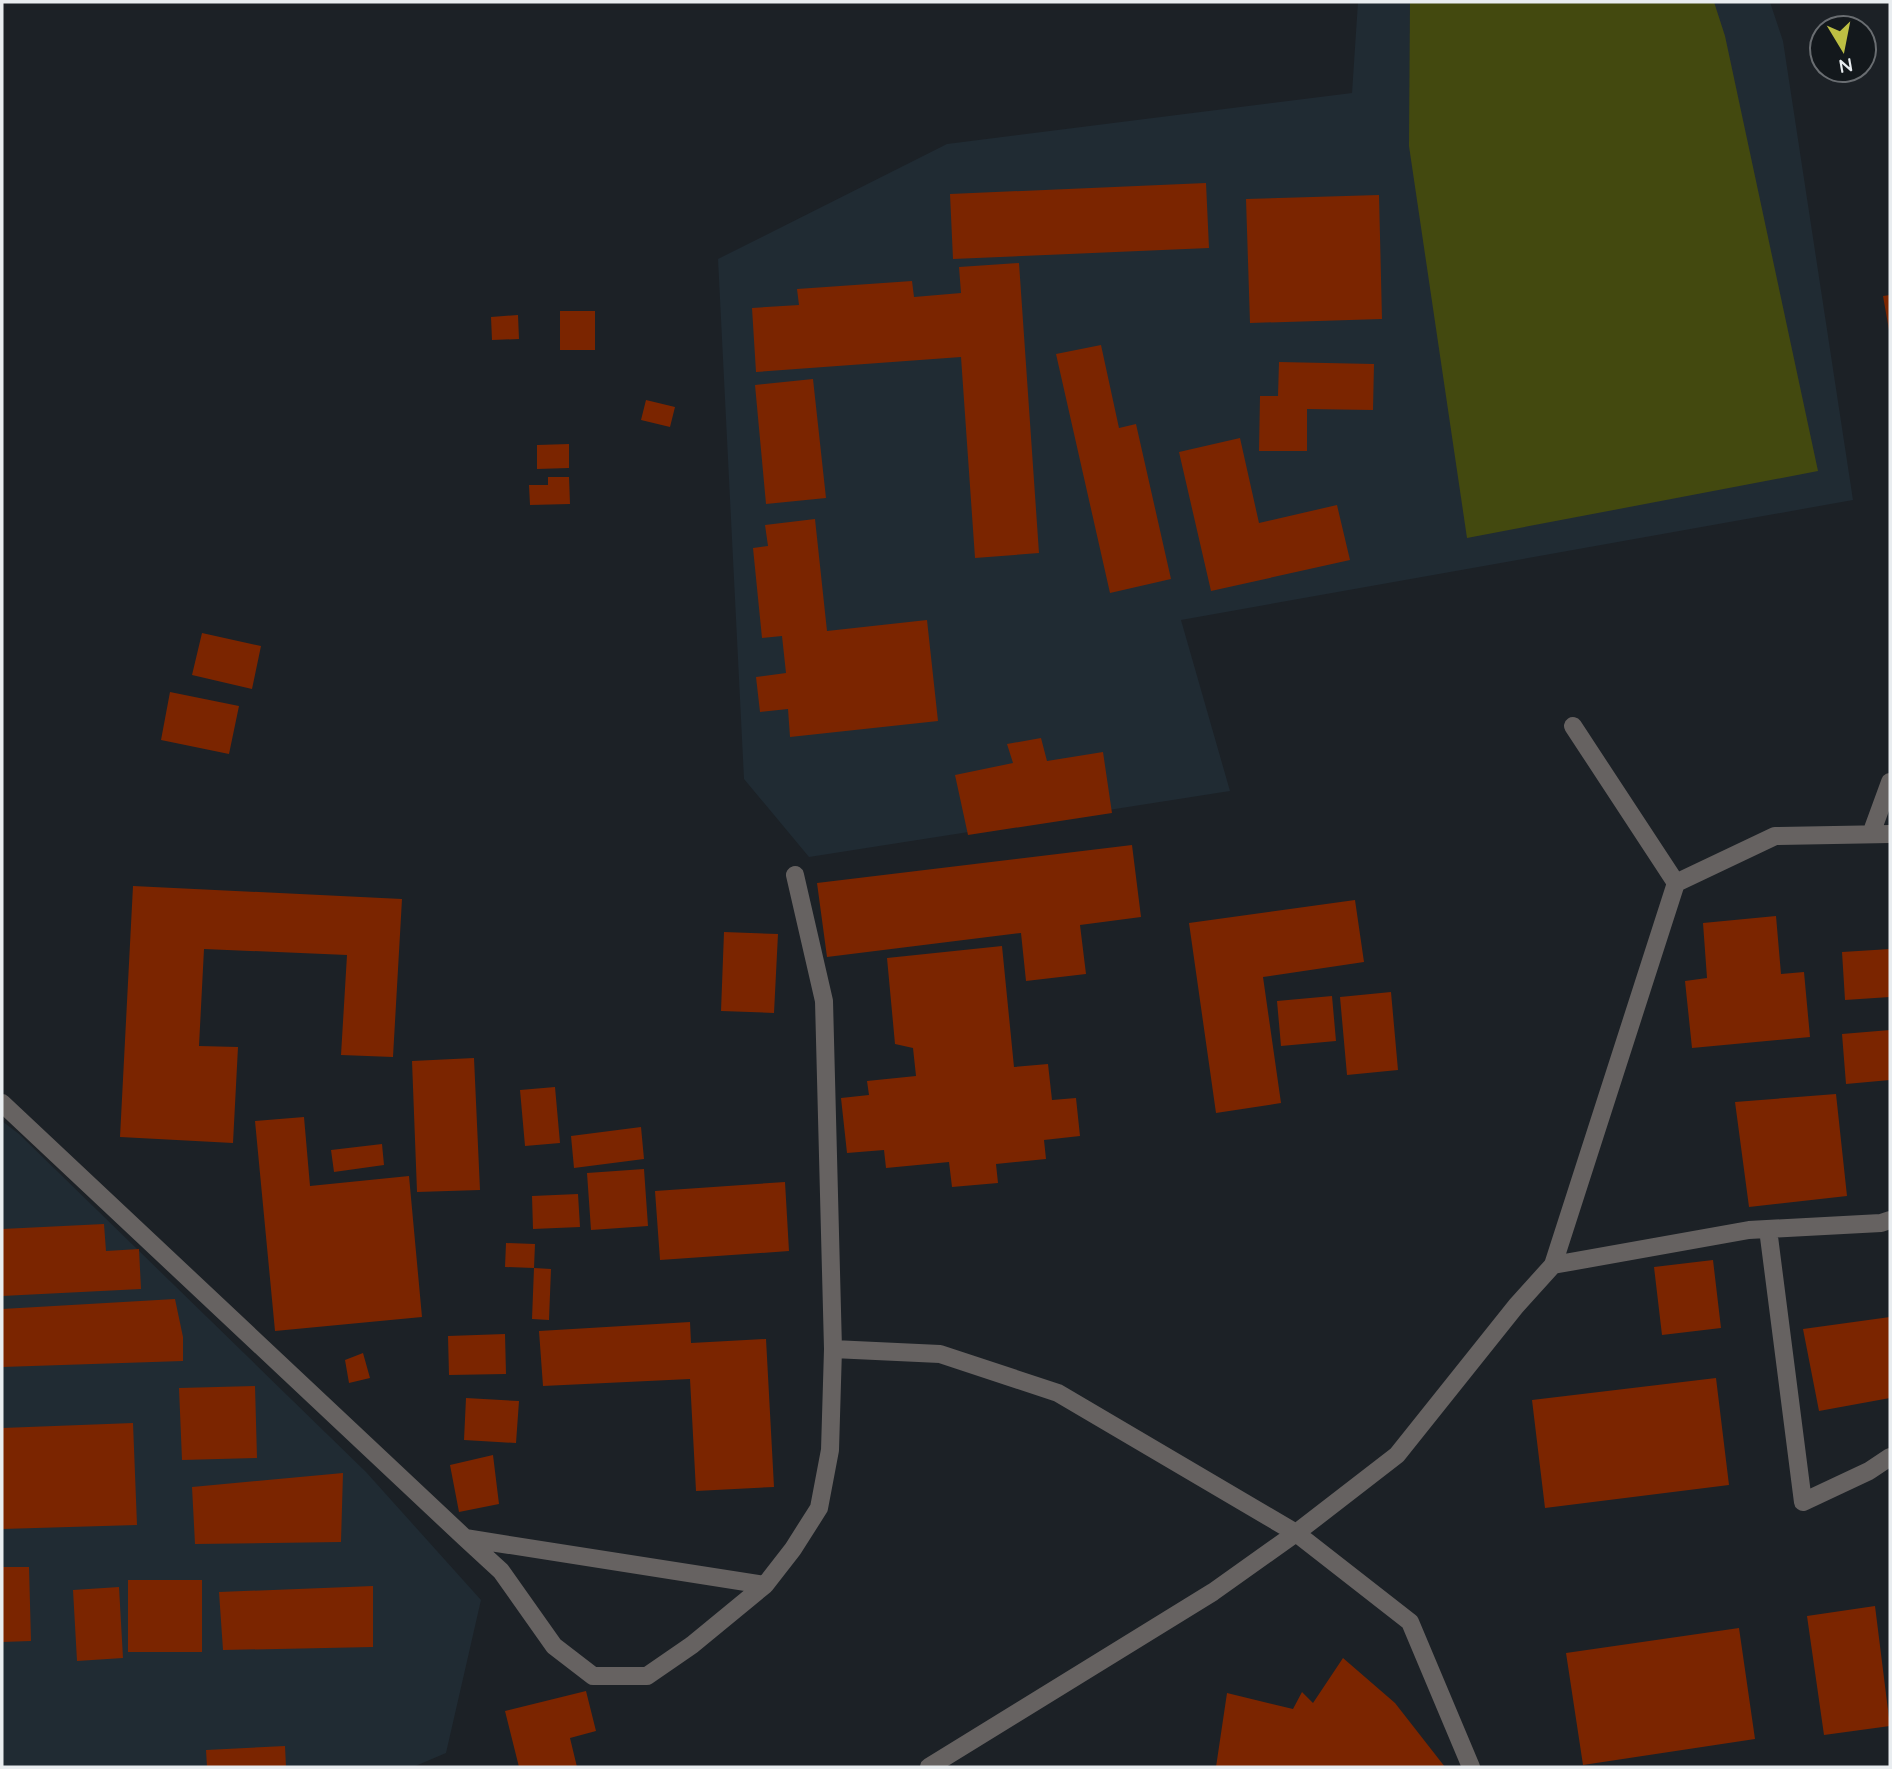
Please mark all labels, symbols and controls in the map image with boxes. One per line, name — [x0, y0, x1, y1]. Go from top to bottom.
north arrow — [1808, 14, 1878, 84]
text: N — [1837, 53, 1855, 79]

